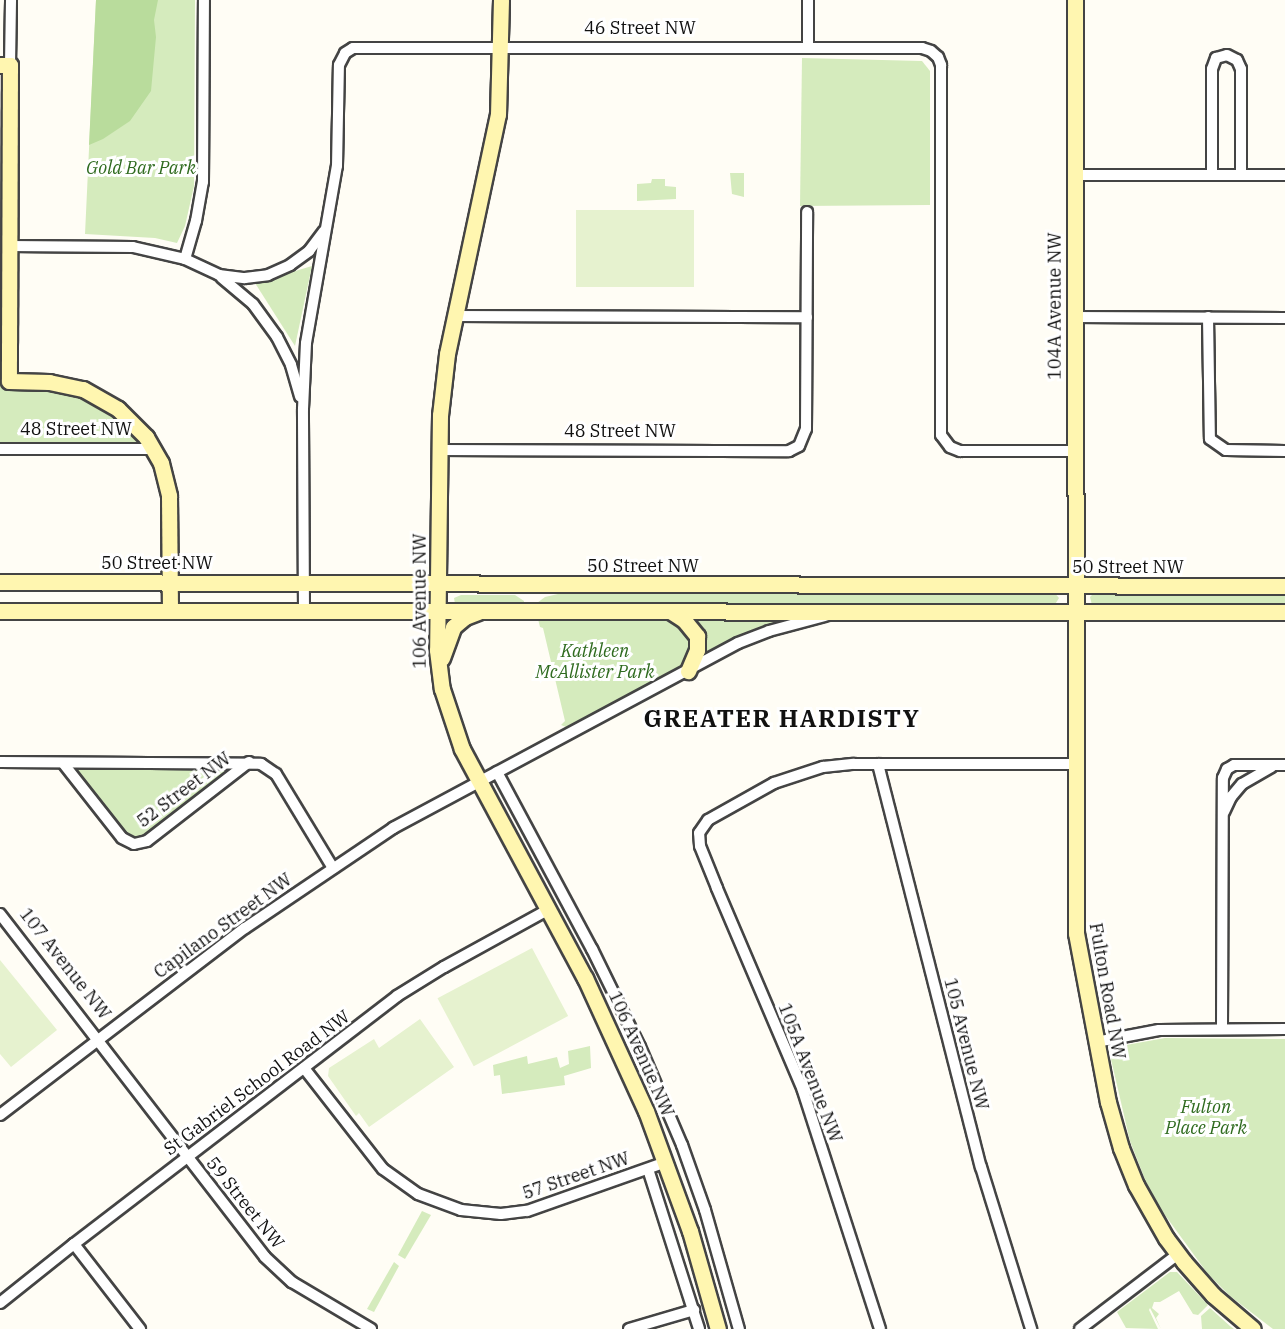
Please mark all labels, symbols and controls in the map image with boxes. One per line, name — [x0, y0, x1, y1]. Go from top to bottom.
street label: 46 Street NW — [584, 17, 696, 39]
park label: Gold Bar Park — [86, 157, 196, 179]
street label: 104A Avenue NW — [1044, 232, 1066, 380]
street label: 48 Street NW — [20, 418, 132, 440]
street label: 48 Street NW — [564, 420, 676, 442]
street label: 106 Avenue NW — [409, 533, 431, 669]
street label: 50 Street NW — [101, 552, 213, 574]
street label: 50 Street NW — [587, 555, 699, 577]
street label: 50 Street NW — [1072, 556, 1184, 578]
park label: Kathleen McAllister Park — [535, 641, 655, 684]
district label: GREATER HARDISTY — [643, 705, 921, 733]
street label: 52 Street NW — [133, 748, 235, 832]
street label: Capilano Street NW — [150, 869, 296, 983]
street label: 107 Avenue NW — [15, 904, 115, 1024]
street label: Fulton Road NW — [1084, 921, 1130, 1061]
street label: 105 Avenue NW — [939, 976, 993, 1112]
street label: 106 Avenue NW — [604, 988, 678, 1120]
street label: 105A Avenue NW — [773, 1000, 847, 1146]
street label: St Gabriel School Road NW — [160, 1006, 354, 1160]
park label: Fulton Place Park — [1165, 1097, 1247, 1140]
street label: 57 Street NW — [520, 1148, 632, 1204]
street label: 59 Street NW — [201, 1153, 289, 1253]

